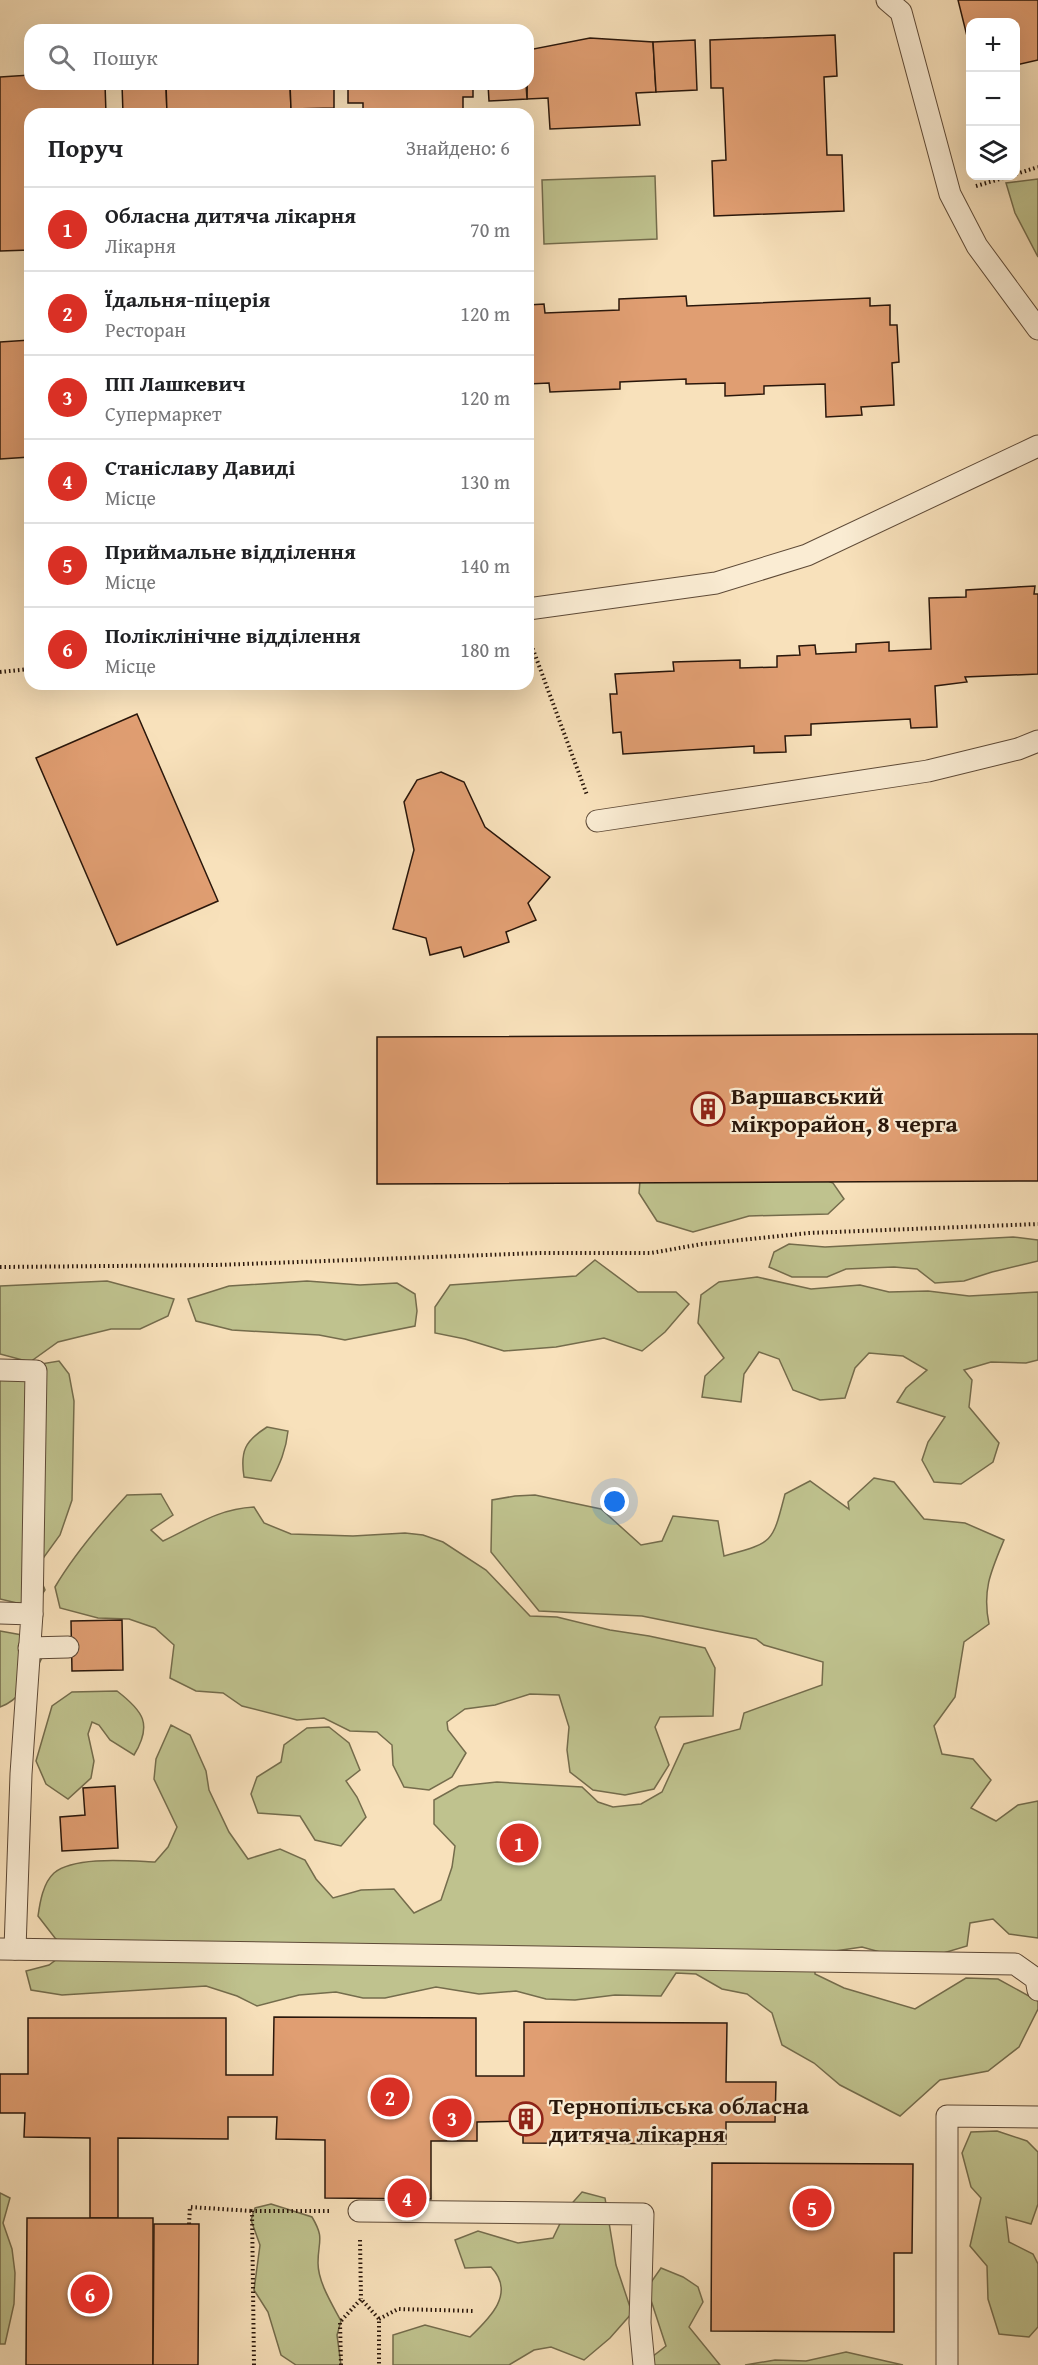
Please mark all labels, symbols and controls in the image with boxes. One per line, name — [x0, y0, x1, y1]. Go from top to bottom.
map controls — [966, 18, 1020, 180]
button: + — [966, 18, 1020, 72]
search box — [24, 24, 534, 90]
icon: search — [45, 41, 78, 74]
text: Пошук — [93, 41, 158, 73]
button: − — [966, 72, 1020, 126]
button: layers — [966, 126, 1020, 180]
text: Поруч — [48, 128, 123, 167]
text: Знайдено: 6 — [406, 133, 510, 162]
text: Обласна дитяча лікарня — [105, 199, 356, 231]
text: 1 — [62, 215, 73, 244]
text: 70 m — [470, 215, 510, 244]
text: Лікарня — [105, 231, 176, 260]
text: Їдальня-піцерія — [105, 283, 270, 315]
text: 2 — [62, 299, 73, 328]
text: 120 m — [460, 299, 510, 328]
text: Ресторан — [105, 315, 186, 344]
text: ПП Лашкевич — [105, 367, 245, 399]
text: 3 — [62, 383, 73, 412]
text: 120 m — [460, 383, 510, 412]
text: Супермаркет — [105, 399, 222, 428]
text: Станіславу Давиді — [105, 451, 295, 483]
text: 4 — [62, 467, 73, 496]
text: 130 m — [460, 467, 510, 496]
text: Місце — [105, 483, 156, 512]
text: Приймальне відділення — [105, 535, 356, 567]
text: 5 — [62, 551, 73, 580]
text: 140 m — [460, 551, 510, 580]
text: Місце — [105, 567, 156, 596]
text: Поліклінічне відділення — [105, 619, 361, 651]
text: 6 — [62, 635, 73, 664]
text: 180 m — [460, 635, 510, 664]
text: Місце — [105, 651, 156, 680]
place label: Варшавський мікрорайон, 8 черга — [731, 1078, 958, 1141]
building icon: Варшавський мікрорайон, 8 черга — [690, 1091, 726, 1127]
your location — [600, 1487, 629, 1516]
pin: 1 — [500, 1820, 538, 1866]
pin: 2 — [370, 2074, 410, 2120]
place label: Тернопільська обласна дитяча лікарня — [549, 2088, 810, 2151]
pin: 3 — [432, 2096, 472, 2140]
building icon: Тернопільська обласна дитяча лікарня — [508, 2101, 544, 2137]
pin: 4 — [388, 2176, 426, 2220]
pin: 5 — [792, 2186, 832, 2230]
pin: 6 — [70, 2272, 110, 2316]

